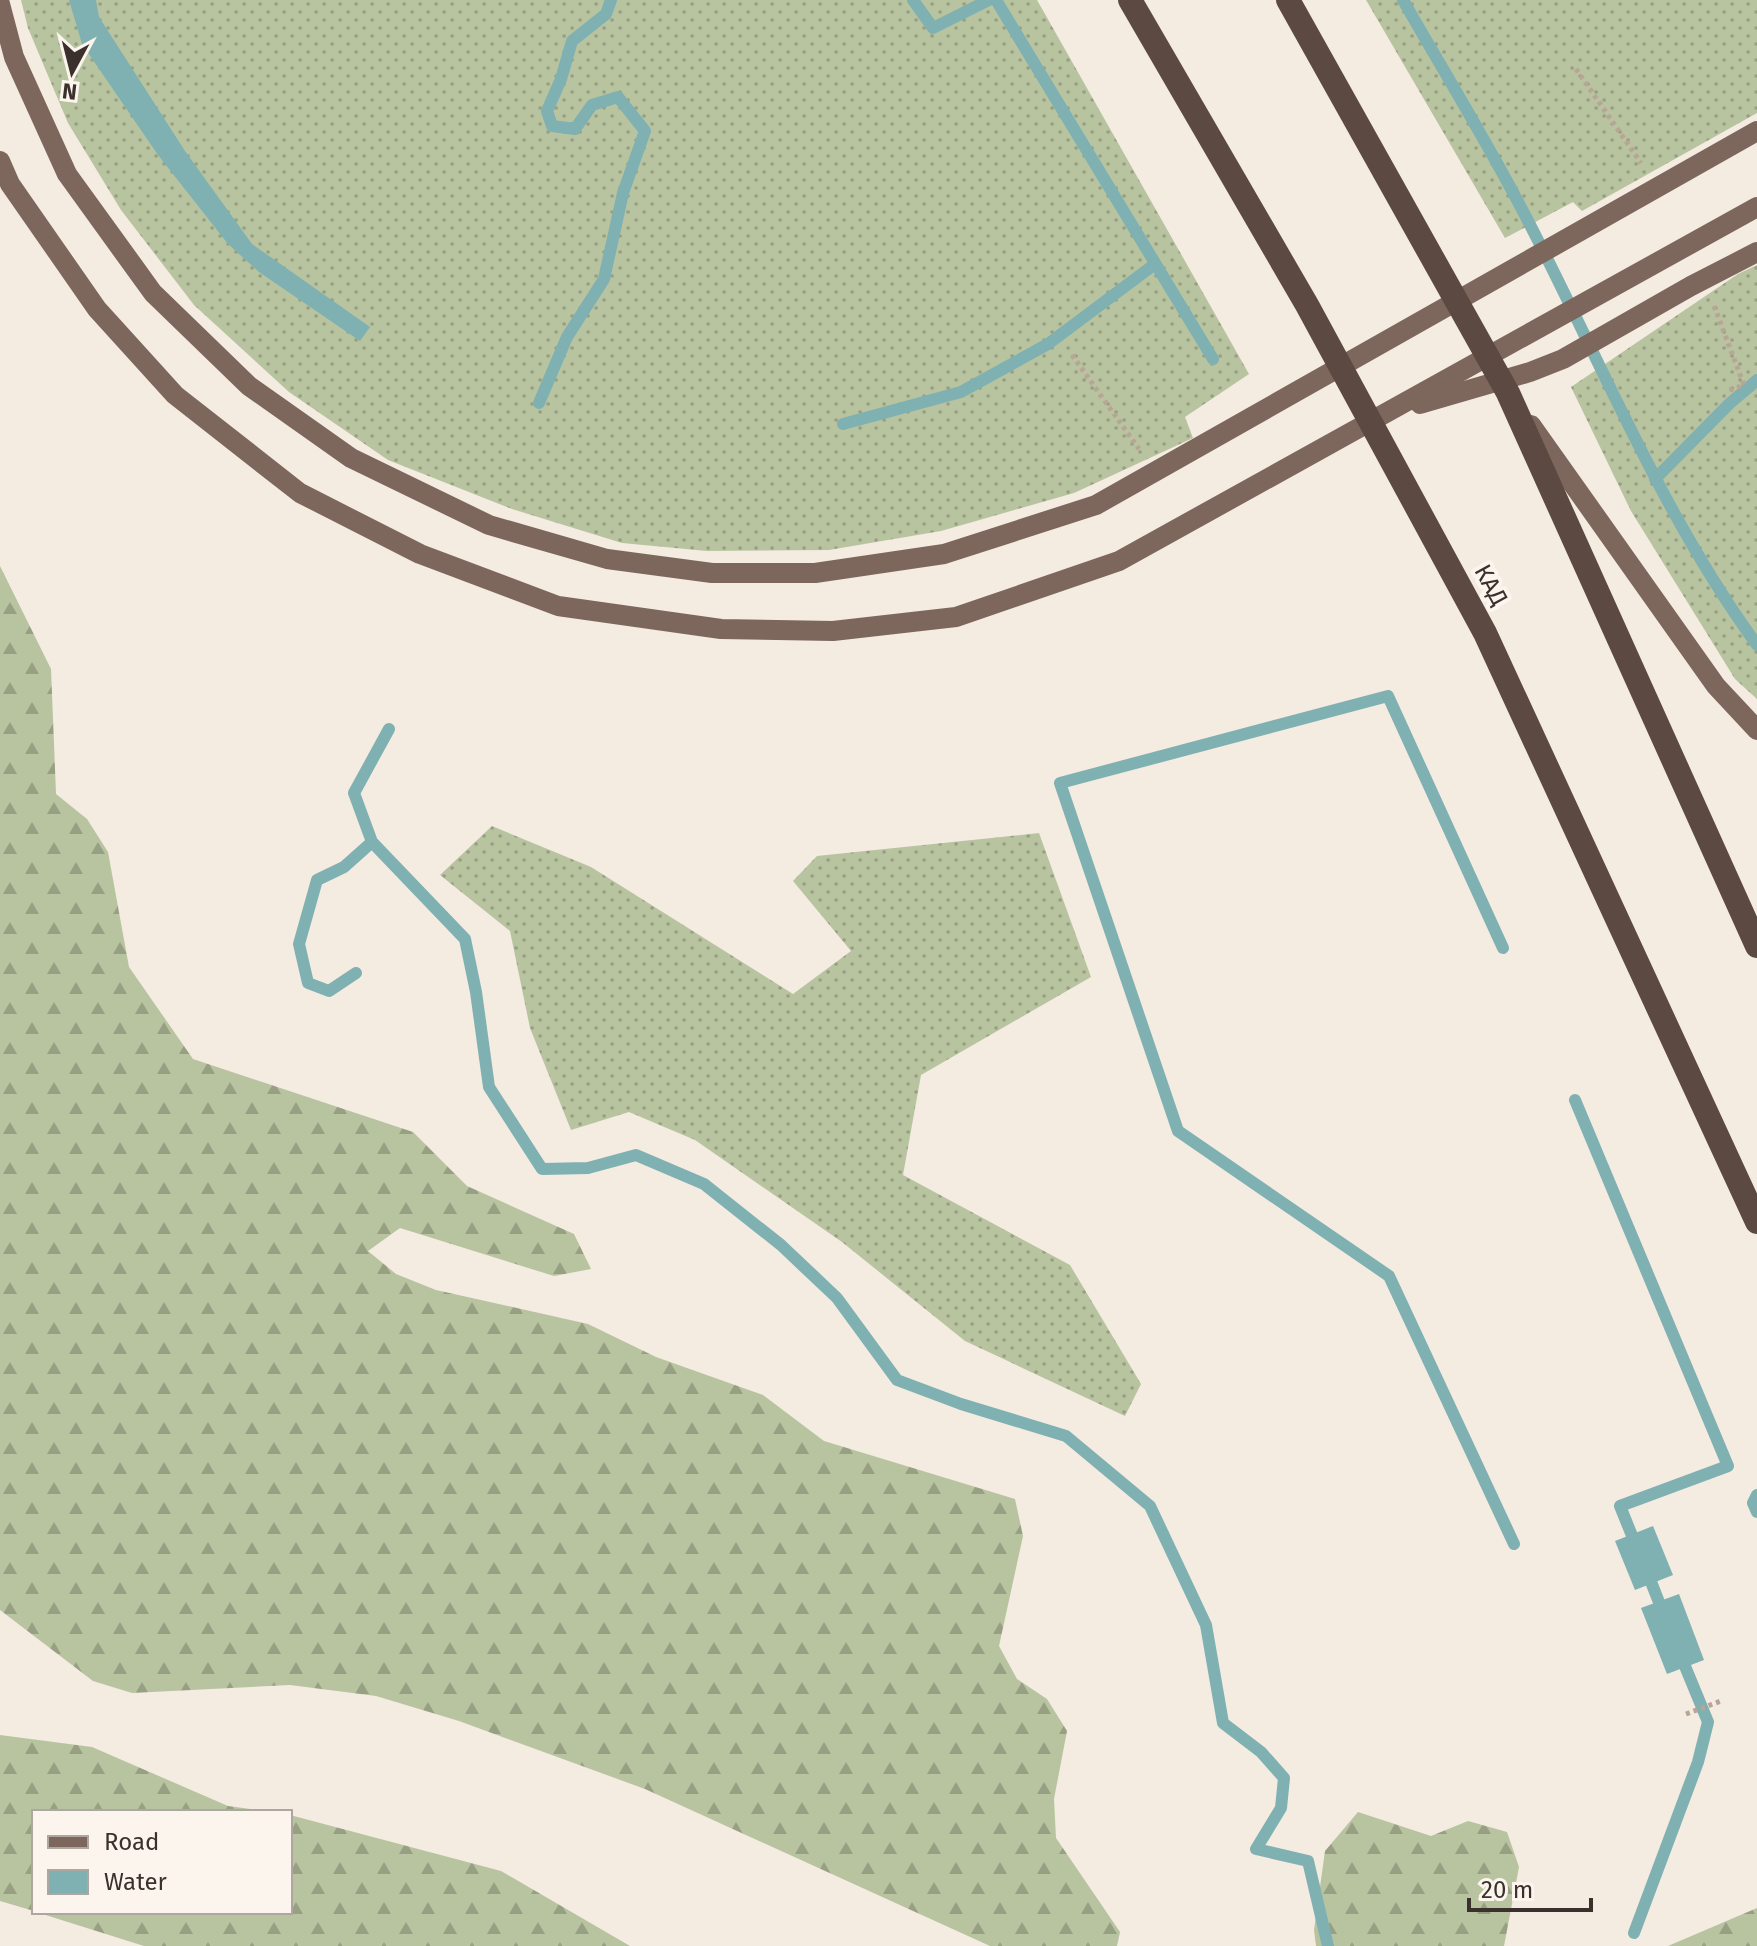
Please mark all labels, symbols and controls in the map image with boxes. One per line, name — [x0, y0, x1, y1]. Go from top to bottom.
north arrow — [32, 32, 112, 112]
text: N — [61, 77, 79, 106]
street label: КАД — [1468, 560, 1514, 610]
legend — [32, 1810, 292, 1914]
text: Road — [104, 1828, 159, 1856]
scale bar — [1469, 1862, 1591, 1912]
text: Water — [104, 1868, 168, 1896]
text: 20 m — [1481, 1876, 1533, 1904]

